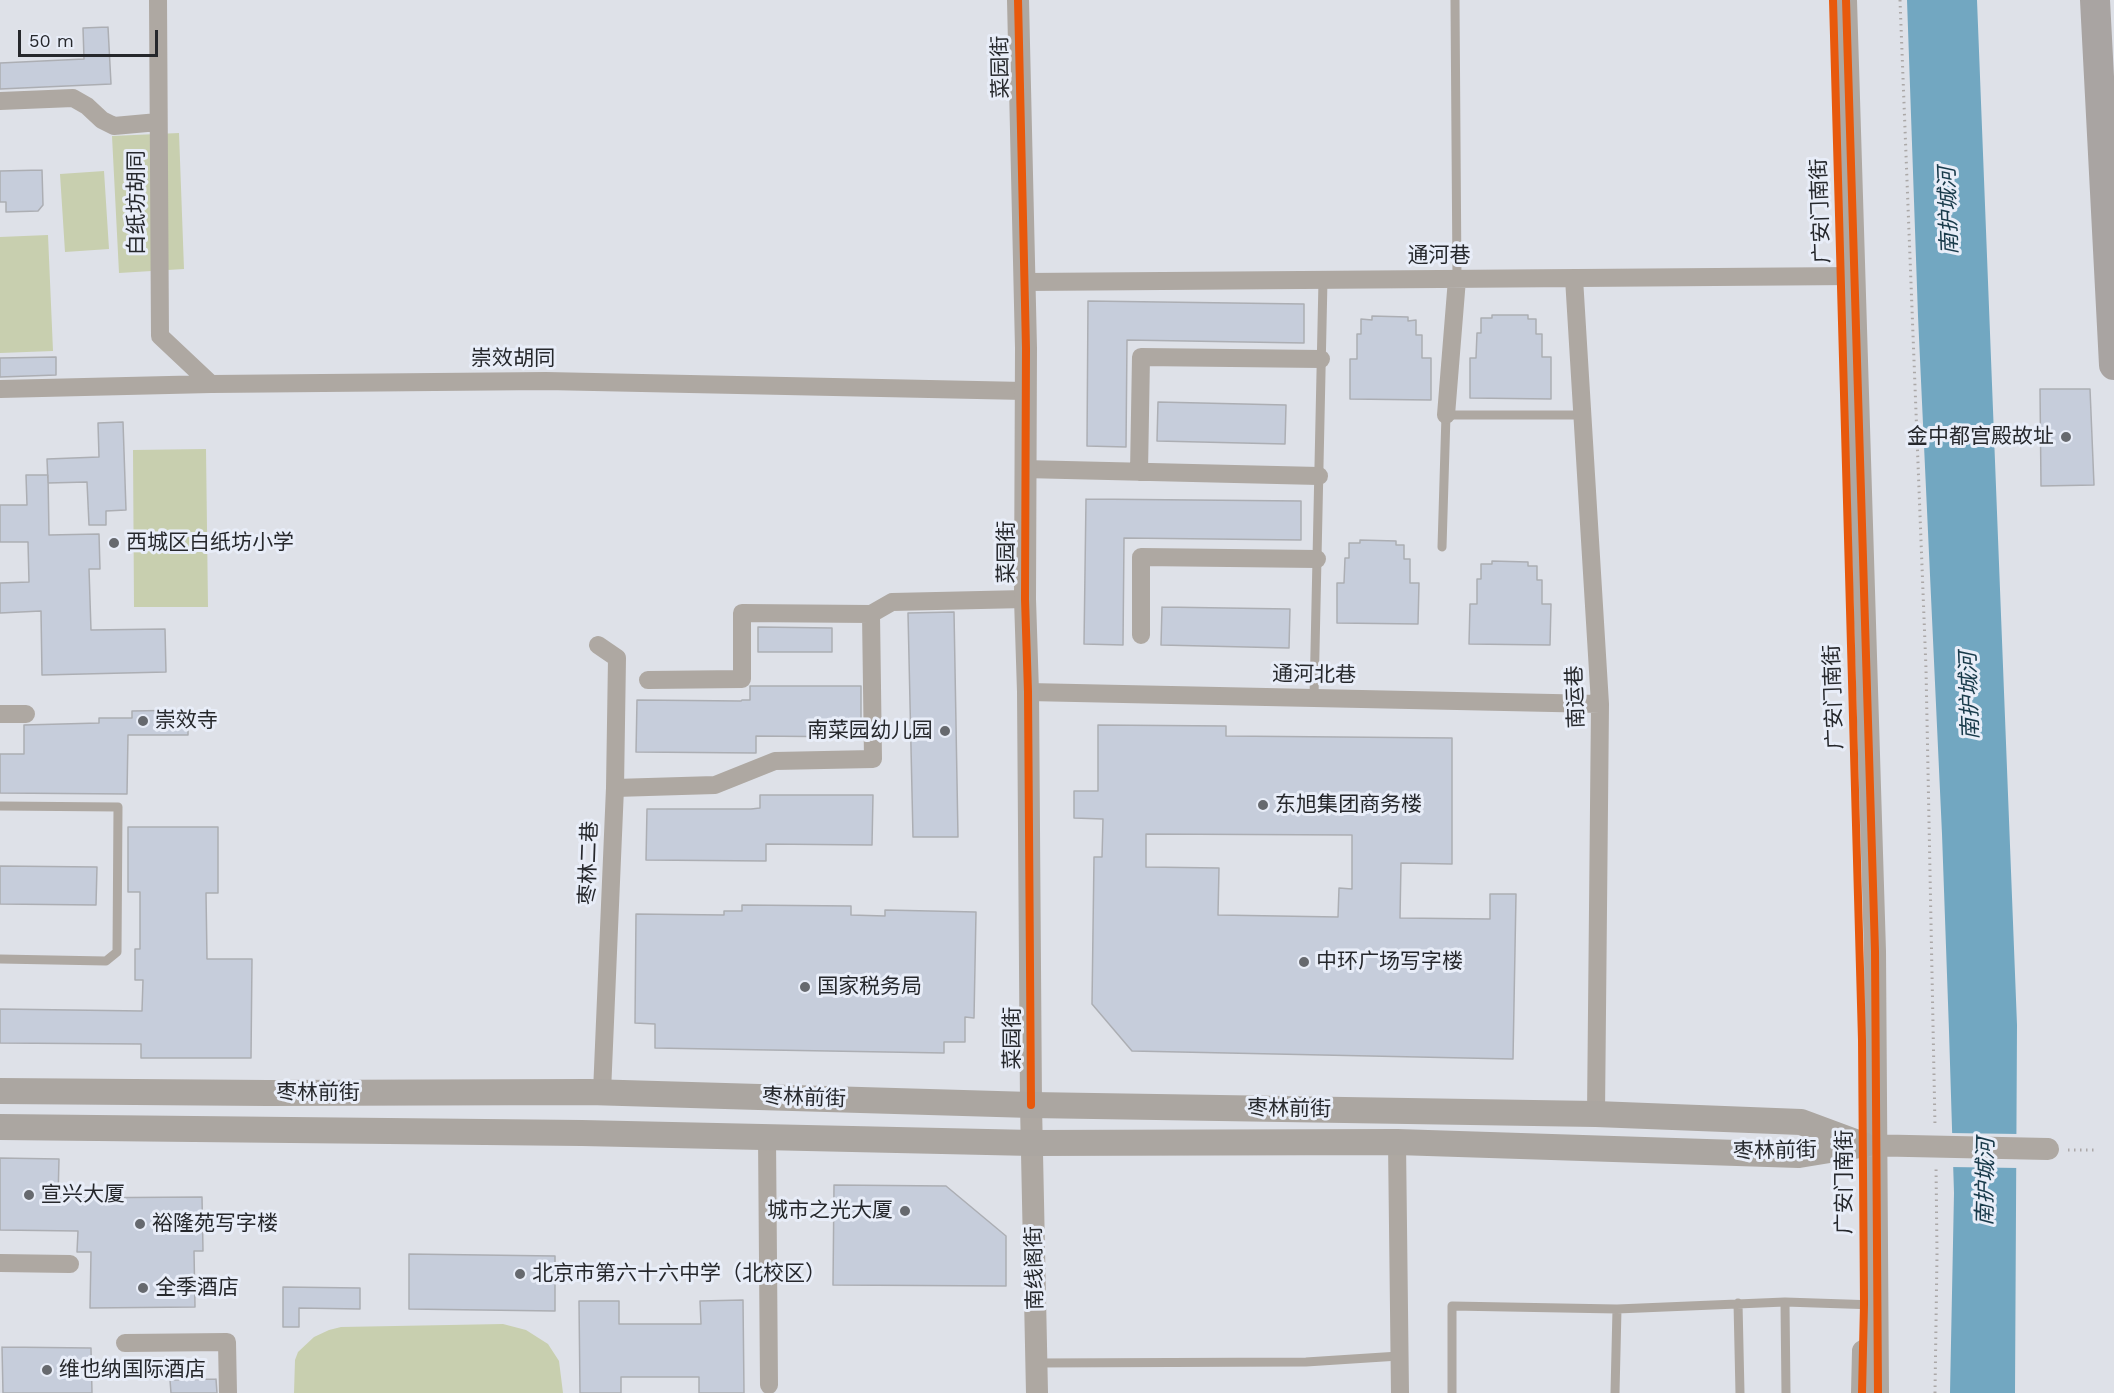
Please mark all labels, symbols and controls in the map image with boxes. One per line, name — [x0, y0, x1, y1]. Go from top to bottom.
scale bar — [21, 18, 160, 56]
text: 50 m — [29, 30, 74, 51]
street label: 菜园街 — [988, 35, 1014, 99]
street label: 白纸坊胡同 — [124, 151, 150, 255]
street label: 广安门南街 — [1807, 158, 1835, 264]
water label: 南护城河 — [1934, 167, 1964, 255]
street label: 通河巷 — [1408, 243, 1470, 269]
street label: 崇效胡同 — [471, 346, 555, 372]
place label: 金中都宫殿故址 — [1907, 424, 2054, 450]
marker: 金中都宫殿故址 — [2059, 430, 2073, 444]
street label: 菜园街 — [994, 521, 1020, 583]
place label: 西城区白纸坊小学 — [126, 530, 294, 556]
marker: 西城区白纸坊小学 — [107, 536, 121, 550]
street label: 广安门南街 — [1820, 644, 1848, 750]
water label: 南护城河 — [1955, 652, 1985, 740]
street label: 通河北巷 — [1272, 662, 1356, 688]
street label: 南运巷 — [1562, 665, 1590, 729]
place label: 崇效寺 — [155, 708, 218, 734]
marker: 崇效寺 — [136, 714, 150, 728]
place label: 南菜园幼儿园 — [807, 718, 933, 744]
marker: 南菜园幼儿园 — [938, 724, 952, 738]
place label: 东旭集团商务楼 — [1275, 792, 1422, 818]
marker: 东旭集团商务楼 — [1256, 798, 1270, 812]
street label: 枣林二巷 — [575, 821, 603, 905]
place label: 中环广场写字楼 — [1316, 949, 1463, 975]
marker: 中环广场写字楼 — [1297, 955, 1311, 969]
place label: 国家税务局 — [817, 974, 922, 1000]
marker: 国家税务局 — [798, 980, 812, 994]
street label: 菜园街 — [1000, 1007, 1026, 1069]
street label: 枣林前街 — [276, 1080, 360, 1106]
street label: 枣林前街 — [762, 1084, 846, 1112]
street label: 枣林前街 — [1247, 1096, 1331, 1122]
street label: 广安门南街 — [1832, 1130, 1858, 1234]
street label: 枣林前街 — [1733, 1138, 1817, 1164]
water label: 南护城河 — [1972, 1138, 2000, 1226]
place label: 宣兴大厦 — [41, 1182, 125, 1208]
marker: 宣兴大厦 — [22, 1188, 36, 1202]
place label: 城市之光大厦 — [767, 1198, 893, 1224]
marker: 城市之光大厦 — [898, 1204, 912, 1218]
place label: 裕隆苑写字楼 — [152, 1211, 278, 1237]
marker: 裕隆苑写字楼 — [133, 1217, 147, 1231]
street label: 南线阁街 — [1022, 1226, 1048, 1310]
place label: 北京市第六十六中学（北校区） — [532, 1261, 826, 1287]
marker: 北京市第六十六中学（北校区） — [513, 1267, 527, 1281]
place label: 全季酒店 — [155, 1275, 239, 1301]
marker: 全季酒店 — [136, 1281, 150, 1295]
place label: 维也纳国际酒店 — [59, 1357, 206, 1383]
marker: 维也纳国际酒店 — [40, 1363, 54, 1377]

